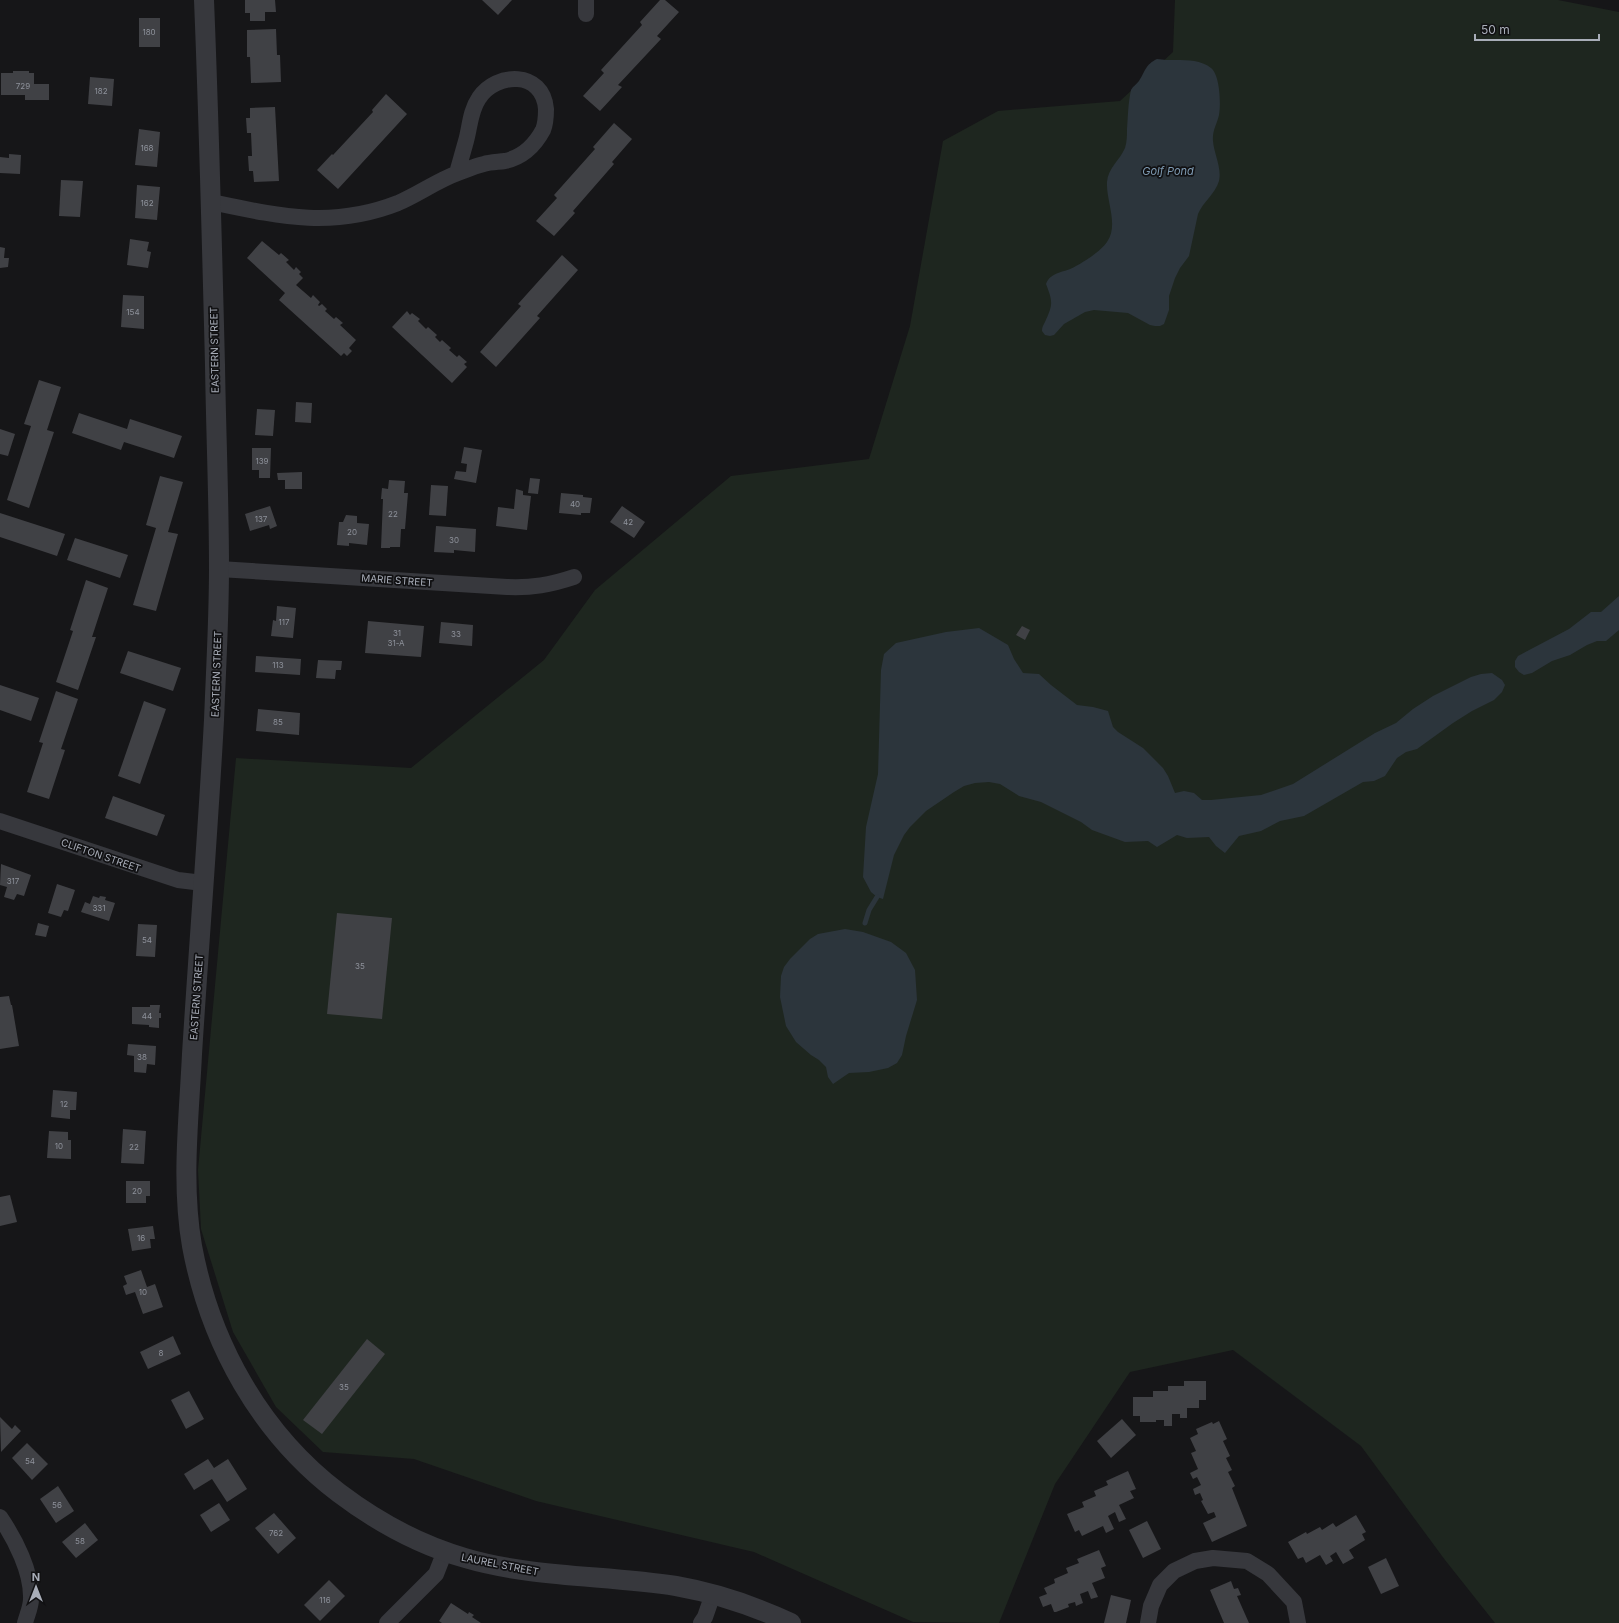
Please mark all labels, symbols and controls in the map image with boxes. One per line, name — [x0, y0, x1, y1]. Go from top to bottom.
scale bar — [1475, 16, 1599, 42]
text: 50 m — [1481, 22, 1510, 37]
house number: 180 — [142, 27, 156, 37]
house number: 729 — [16, 81, 30, 91]
house number: 182 — [94, 86, 108, 96]
house number: 168 — [140, 143, 154, 153]
water label: Golf Pond — [1142, 164, 1194, 178]
house number: 162 — [140, 198, 154, 208]
house number: 154 — [126, 307, 140, 317]
street label: EASTERN STREET — [207, 307, 221, 393]
house number: 139 — [255, 456, 269, 466]
house number: 40 — [570, 499, 580, 509]
house number: 22 — [388, 509, 398, 519]
house number: 137 — [255, 514, 268, 524]
house number: 42 — [623, 517, 633, 527]
house number: 20 — [347, 527, 357, 537]
house number: 30 — [449, 535, 459, 545]
street label: MARIE STREET — [361, 572, 433, 588]
house number: 117 — [278, 617, 290, 627]
house number: 31 — [393, 628, 401, 638]
house number: 33 — [451, 629, 461, 639]
street label: EASTERN STREET — [208, 631, 224, 717]
house number: 31-A — [387, 638, 405, 648]
house number: 113 — [272, 660, 284, 670]
house number: 85 — [273, 717, 283, 727]
street label: CLIFTON STREET — [60, 836, 142, 874]
house number: 317 — [7, 876, 20, 886]
house number: 331 — [92, 903, 106, 913]
house number: 54 — [142, 935, 152, 945]
street label: EASTERN STREET — [187, 954, 205, 1040]
house number: 35 — [355, 961, 365, 971]
house number: 44 — [142, 1011, 152, 1021]
house number: 38 — [137, 1052, 147, 1062]
house number: 12 — [60, 1099, 68, 1109]
house number: 10 — [55, 1141, 63, 1151]
house number: 22 — [129, 1142, 139, 1152]
house number: 20 — [132, 1186, 142, 1196]
house number: 16 — [137, 1233, 145, 1243]
house number: 10 — [139, 1287, 147, 1297]
house number: 8 — [159, 1348, 164, 1358]
house number: 35 — [339, 1382, 349, 1392]
house number: 54 — [25, 1456, 35, 1466]
house number: 56 — [52, 1500, 62, 1510]
house number: 762 — [269, 1528, 283, 1538]
house number: 58 — [75, 1536, 85, 1546]
street label: LAUREL STREET — [460, 1551, 540, 1577]
north arrow — [16, 1567, 56, 1607]
text: N — [32, 1570, 40, 1584]
house number: 116 — [319, 1595, 331, 1605]

